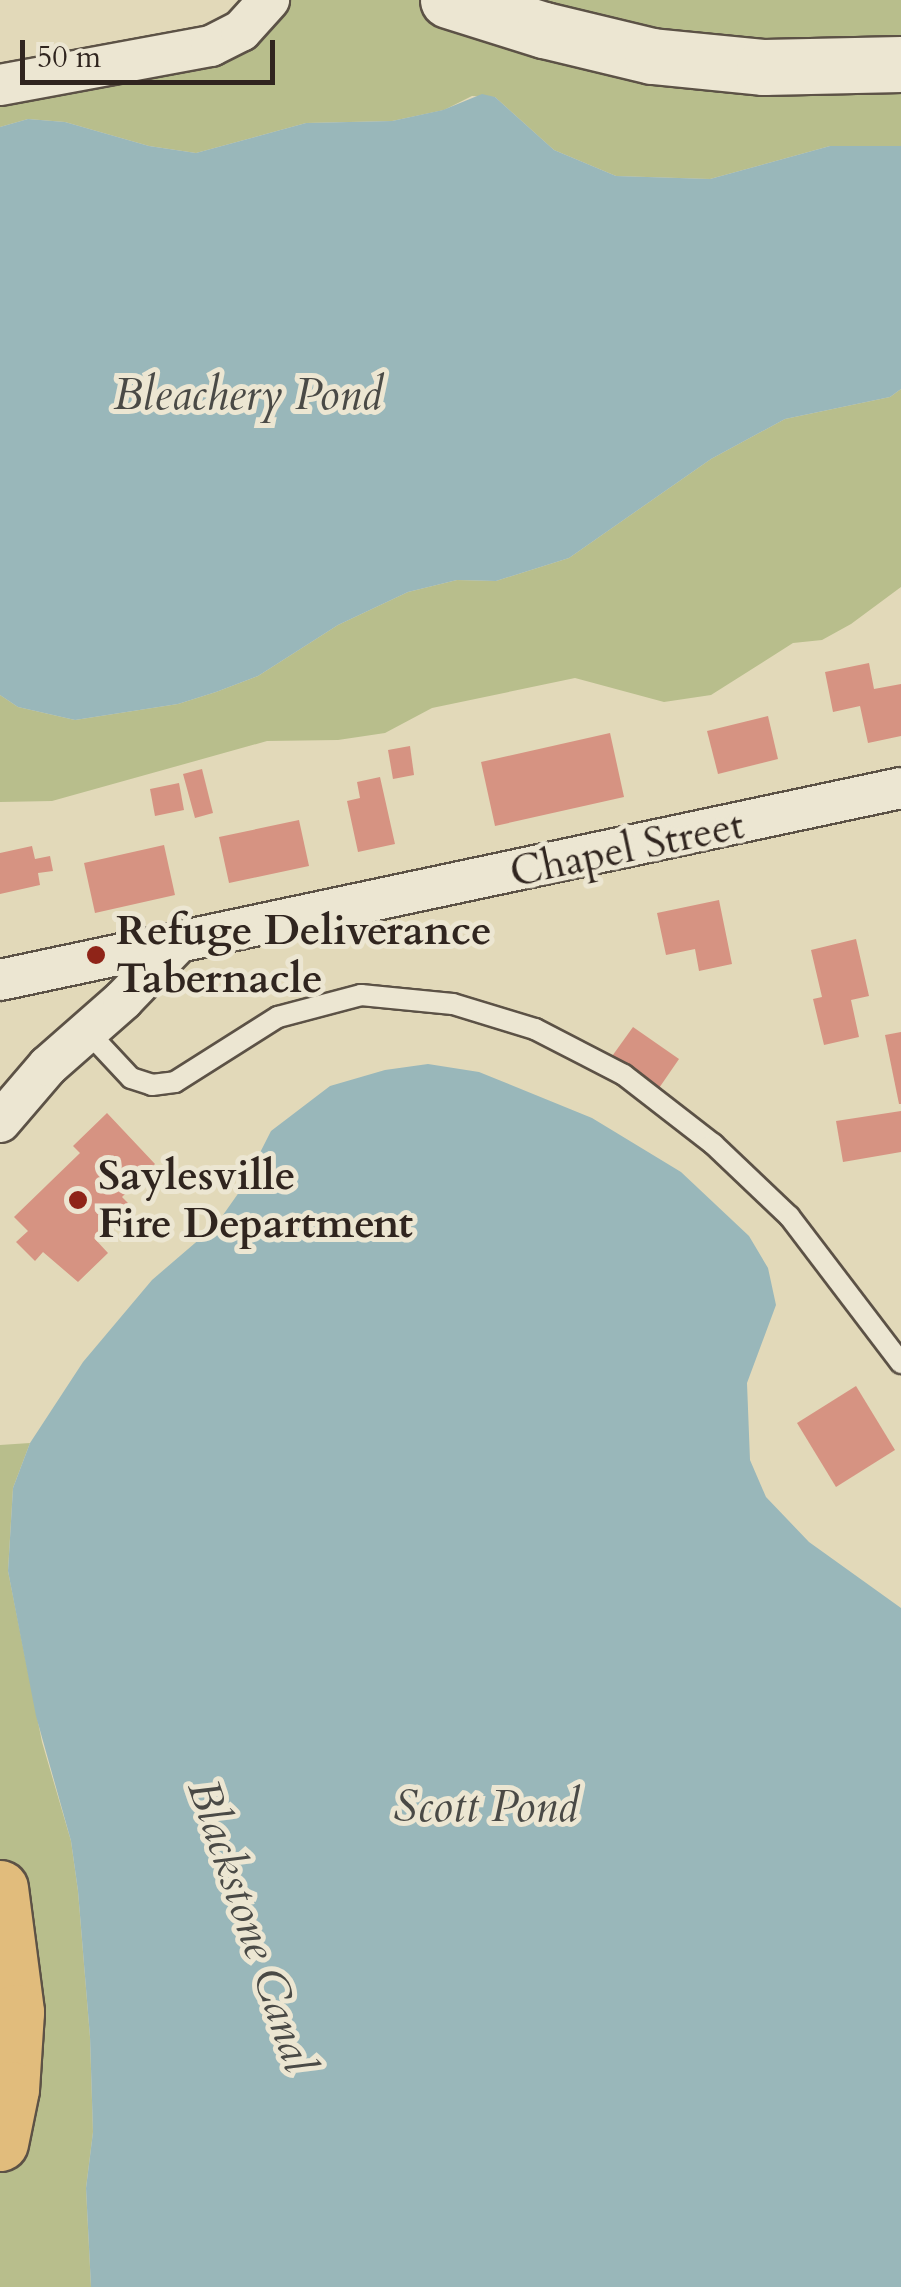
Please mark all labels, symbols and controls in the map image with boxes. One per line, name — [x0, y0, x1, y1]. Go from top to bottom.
scale bar — [25, 20, 280, 82]
text: 50 m — [37, 37, 101, 78]
water label: Bleachery Pond — [113, 368, 383, 422]
street label: Chapel Street — [505, 800, 749, 898]
place label: Refuge Deliverance Tabernacle — [116, 906, 492, 1004]
marker: Refuge Deliverance Tabernacle — [85, 944, 107, 966]
place label: Saylesville Fire Department — [98, 1151, 413, 1250]
marker: Saylesville Fire Department — [67, 1189, 89, 1211]
water label: Blackstone Canal — [176, 1773, 326, 2079]
water label: Scott Pond — [393, 1780, 579, 1834]

